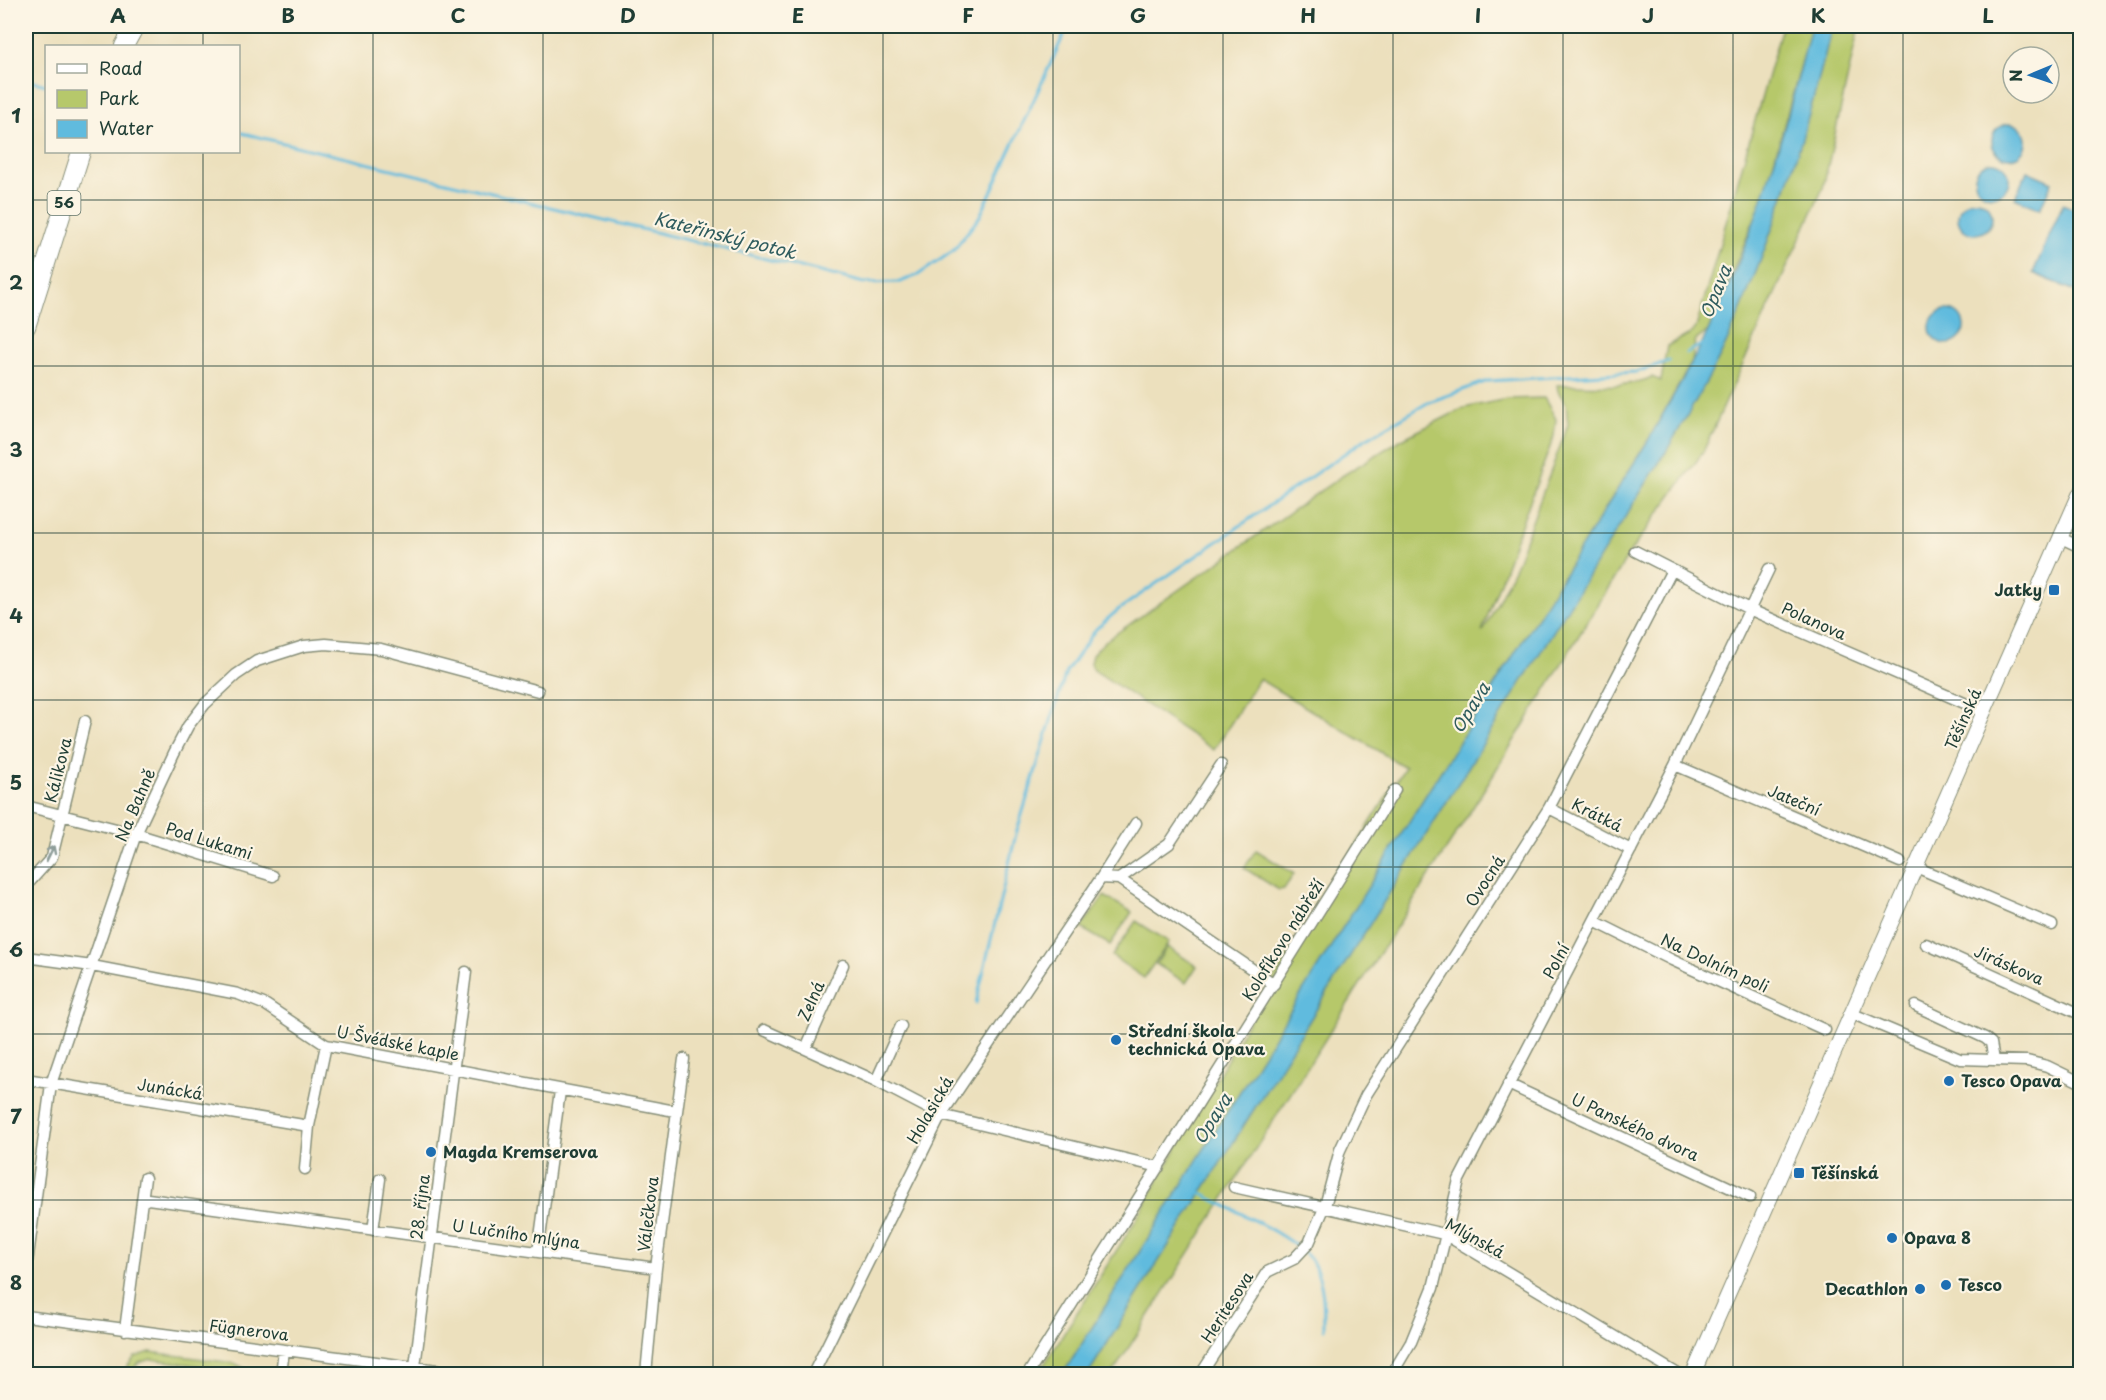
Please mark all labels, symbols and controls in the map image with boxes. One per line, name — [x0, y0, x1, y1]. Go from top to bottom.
text: A — [110, 0, 126, 30]
text: B — [281, 0, 295, 30]
text: C — [450, 0, 466, 30]
text: D — [620, 0, 636, 30]
text: E — [792, 0, 804, 30]
text: F — [962, 0, 974, 30]
text: G — [1130, 0, 1146, 30]
text: H — [1300, 0, 1316, 30]
text: I — [1475, 0, 1481, 30]
text: J — [1642, 0, 1654, 30]
text: K — [1811, 0, 1826, 30]
text: L — [1982, 0, 1994, 30]
legend — [45, 45, 240, 153]
north arrow — [2001, 45, 2061, 105]
text: Road — [99, 54, 143, 81]
text: N — [2003, 69, 2027, 82]
text: Park — [99, 84, 139, 111]
text: 1 — [11, 100, 21, 130]
text: Water — [99, 114, 154, 141]
road number: 56 — [48, 191, 80, 215]
water label: Kateřinský potok — [652, 204, 800, 265]
water label: Opava — [1692, 260, 1738, 322]
text: 2 — [9, 267, 23, 297]
text: 3 — [9, 434, 23, 464]
place label: Jatky — [1994, 577, 2042, 601]
marker: Jatky — [2047, 583, 2061, 597]
street label: Polanova — [1778, 595, 1851, 645]
text: 4 — [9, 600, 23, 630]
water label: Opava — [1444, 676, 1496, 738]
street label: Těšínská — [1938, 684, 1986, 753]
street label: Kálikova — [37, 734, 77, 805]
street label: Na Bahně — [108, 764, 160, 845]
text: 5 — [10, 767, 22, 797]
street label: Jateční — [1764, 777, 1825, 821]
street label: Krátká — [1568, 791, 1627, 837]
street label: Pod Lukami — [163, 815, 256, 865]
one-way arrow — [45, 845, 57, 863]
street label: Ovocná — [1458, 850, 1510, 911]
street label: Kolofíkovo nábřeží — [1235, 873, 1330, 1005]
street label: Na Dolním poli — [1657, 927, 1773, 998]
text: 6 — [9, 934, 23, 964]
street label: Polní — [1536, 938, 1575, 983]
street label: Jiráskova — [1971, 938, 2048, 990]
street label: Zelná — [791, 977, 830, 1025]
street label: U Švédské kaple — [335, 1018, 462, 1066]
place label: Střední škola technická Opava — [1128, 1018, 1266, 1060]
marker: Střední škola technická Opava — [1109, 1033, 1123, 1047]
place label: Tesco Opava — [1961, 1068, 2062, 1092]
street label: Junácká — [136, 1071, 205, 1105]
street label: Holasická — [900, 1071, 958, 1148]
marker: Tesco Opava — [1942, 1074, 1956, 1088]
street label: U Panského dvora — [1568, 1086, 1703, 1166]
water label: Opava — [1186, 1087, 1238, 1149]
text: 7 — [10, 1101, 22, 1131]
place label: Magda Kremserova — [443, 1139, 598, 1163]
marker: Magda Kremserova — [424, 1145, 438, 1159]
place label: Těšínská — [1811, 1160, 1879, 1184]
marker: Těšínská — [1792, 1166, 1806, 1180]
street label: 28. října — [403, 1173, 435, 1241]
street label: Válečkova — [630, 1174, 664, 1253]
street label: Mlýnská — [1442, 1211, 1509, 1263]
street label: U Lučního mlýna — [451, 1212, 582, 1254]
place label: Opava 8 — [1904, 1225, 1971, 1249]
marker: Opava 8 — [1885, 1231, 1899, 1245]
street label: Heritesova — [1194, 1266, 1258, 1347]
text: 8 — [10, 1267, 22, 1297]
place label: Tesco — [1958, 1272, 2002, 1296]
place label: Decathlon — [1825, 1276, 1908, 1300]
marker: Tesco — [1939, 1278, 1953, 1292]
marker: Decathlon — [1913, 1282, 1927, 1296]
street label: Fügnerova — [208, 1312, 290, 1346]

